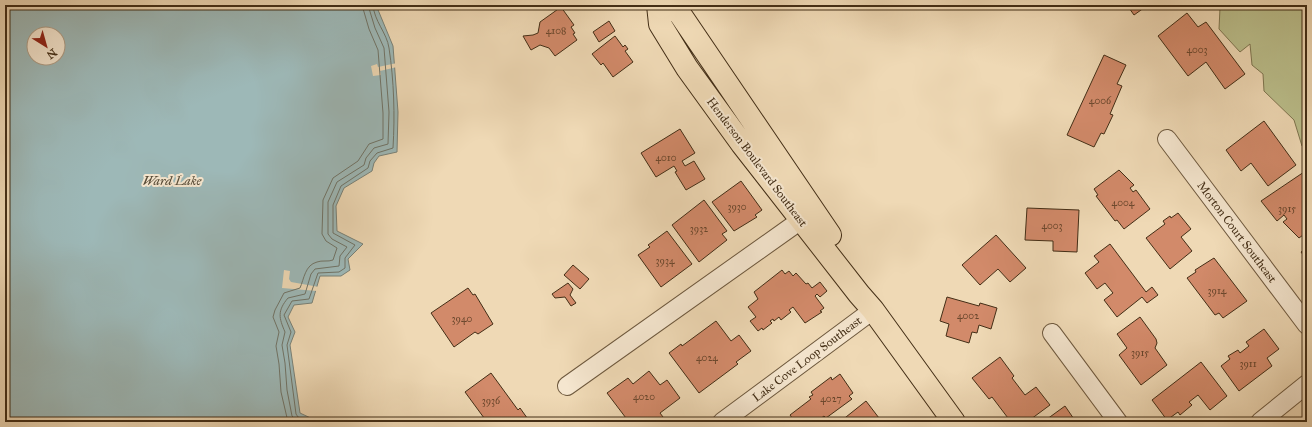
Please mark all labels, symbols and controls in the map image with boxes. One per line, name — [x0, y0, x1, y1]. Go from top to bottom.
house number: 4108 — [546, 25, 566, 37]
north arrow — [26, 26, 66, 66]
house number: 4003 — [1186, 44, 1208, 56]
text: N — [44, 46, 59, 62]
street label: Henderson Boulevard Southeast — [704, 95, 811, 230]
house number: 4006 — [1089, 95, 1112, 107]
house number: 4010 — [655, 152, 677, 164]
water label: Ward Lake — [143, 173, 202, 189]
street label: Morton Court Southeast — [1194, 179, 1280, 286]
house number: 4004 — [1112, 197, 1135, 209]
house number: 3930 — [727, 201, 747, 213]
house number: 3915 — [1278, 203, 1296, 215]
house number: 4003 — [1041, 220, 1063, 232]
house number: 3932 — [690, 223, 708, 235]
house number: 3934 — [656, 255, 675, 267]
house number: 3914 — [1208, 285, 1227, 297]
house number: 4002 — [957, 310, 979, 322]
house number: 3940 — [452, 313, 473, 325]
street label: Lake Cove Loop Southeast — [750, 313, 865, 405]
house number: 3915 — [1131, 347, 1149, 359]
house number: 4024 — [696, 352, 718, 364]
house number: 3911 — [1239, 358, 1257, 370]
house number: 4020 — [633, 391, 655, 403]
house number: 4027 — [820, 393, 842, 405]
house number: 3936 — [482, 395, 501, 407]

